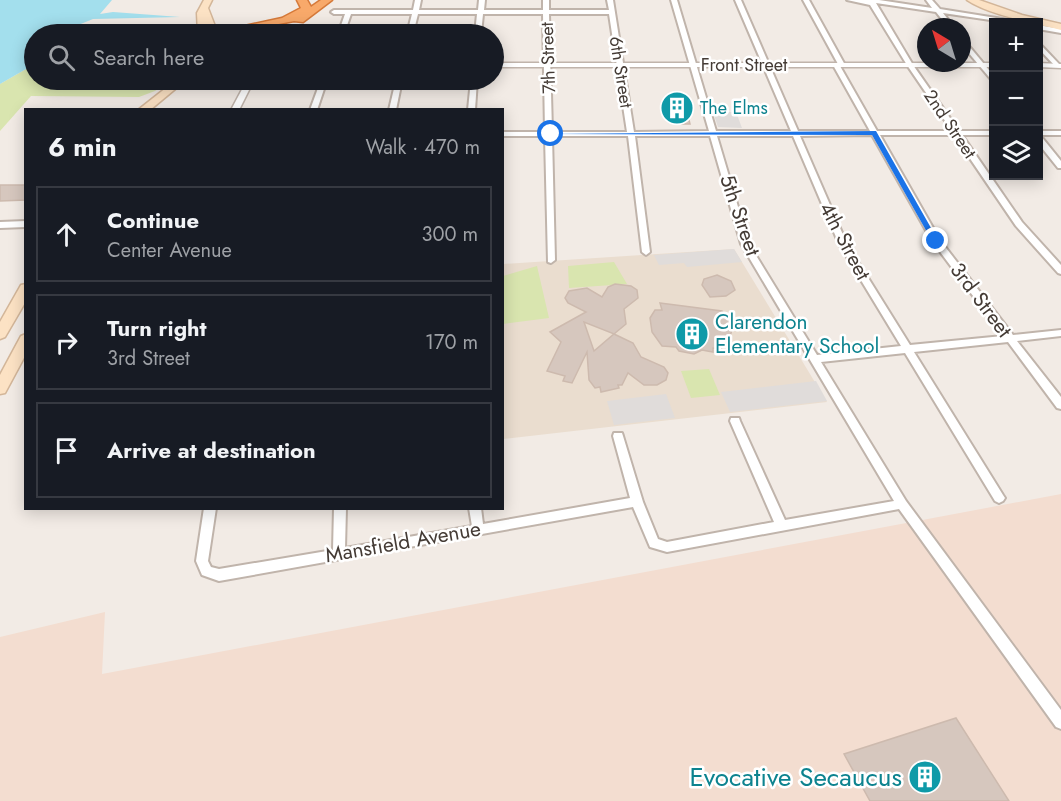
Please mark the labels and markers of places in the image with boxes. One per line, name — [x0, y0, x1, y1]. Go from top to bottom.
building icon: The Elms — [659, 90, 695, 126]
place label: The Elms — [700, 95, 768, 121]
place label: Clarendon Elementary School — [715, 307, 879, 361]
building icon: Clarendon Elementary School — [674, 316, 710, 352]
place label: Evocative Secaucus — [690, 758, 902, 796]
building icon: Evocative Secaucus — [907, 759, 943, 795]

